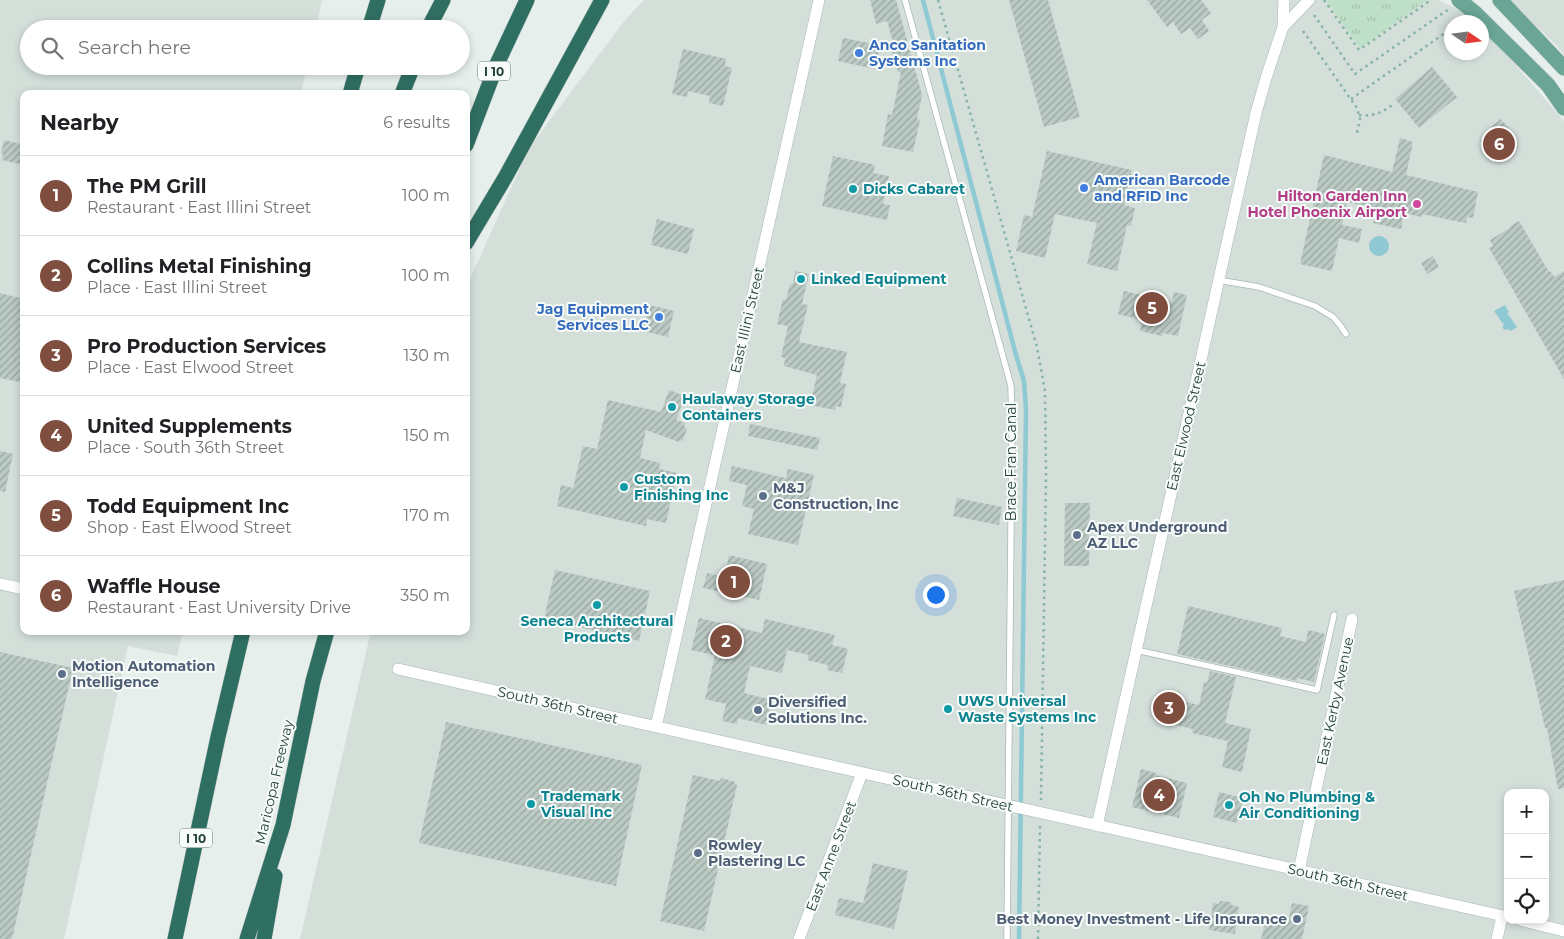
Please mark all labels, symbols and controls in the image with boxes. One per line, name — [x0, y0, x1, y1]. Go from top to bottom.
north arrow — [1444, 15, 1489, 60]
search box — [20, 20, 470, 75]
icon: search — [38, 34, 66, 62]
text: Search here — [78, 36, 191, 59]
place label: Anco Sanitation Systems Inc — [868, 36, 986, 70]
marker: Anco Sanitation Systems Inc — [853, 47, 865, 59]
road number: I 10 — [478, 61, 510, 80]
text: Nearby — [40, 110, 119, 135]
text: 6 results — [383, 113, 450, 132]
pin: 6 — [1483, 125, 1515, 163]
place label: American Barcode and RFID Inc — [1093, 171, 1230, 205]
text: The PM Grill — [87, 175, 206, 198]
place label: Dicks Cabaret — [863, 180, 965, 198]
marker: American Barcode and RFID Inc — [1078, 182, 1090, 194]
marker: Dicks Cabaret — [847, 183, 859, 195]
text: 1 — [53, 186, 59, 205]
text: 100 m — [402, 186, 450, 205]
place label: Hilton Garden Inn Hotel Phoenix Airport — [1247, 187, 1407, 221]
text: Restaurant · East Illini Street — [87, 198, 311, 217]
marker: Hilton Garden Inn Hotel Phoenix Airport — [1411, 198, 1423, 210]
text: Collins Metal Finishing — [87, 255, 312, 278]
street label: East Illini Street — [726, 265, 768, 375]
text: 2 — [51, 266, 61, 285]
text: 100 m — [402, 266, 450, 285]
place label: Linked Equipment — [811, 270, 947, 288]
marker: Linked Equipment — [795, 273, 807, 285]
text: Place · East Illini Street — [87, 278, 267, 297]
pin: 5 — [1136, 289, 1168, 327]
place label: Jag Equipment Services LLC — [536, 300, 649, 334]
marker: Jag Equipment Services LLC — [653, 311, 665, 323]
text: Pro Production Services — [87, 335, 326, 358]
text: 3 — [51, 346, 61, 365]
text: 130 m — [403, 346, 450, 365]
text: Place · East Elwood Street — [87, 358, 294, 377]
street label: East Elwood Street — [1162, 359, 1210, 492]
place label: Haulaway Storage Containers — [682, 390, 815, 424]
marker: Haulaway Storage Containers — [666, 401, 678, 413]
street label: Brace Fran Canal — [1002, 403, 1020, 521]
text: United Supplements — [87, 415, 292, 438]
text: 4 — [50, 426, 62, 445]
text: 150 m — [403, 426, 450, 445]
text: Place · South 36th Street — [87, 438, 284, 457]
place label: Custom Finishing Inc — [634, 470, 729, 504]
place label: M&J Construction, Inc — [773, 479, 899, 513]
marker: Custom Finishing Inc — [618, 481, 630, 493]
marker: M&J Construction, Inc — [757, 490, 769, 502]
text: Todd Equipment Inc — [87, 495, 289, 518]
text: 5 — [51, 506, 61, 525]
text: 170 m — [403, 506, 450, 525]
text: Shop · East Elwood Street — [87, 518, 292, 537]
place label: Apex Underground AZ LLC — [1086, 518, 1227, 552]
marker: Apex Underground AZ LLC — [1071, 529, 1083, 541]
pin: 1 — [718, 563, 750, 601]
text: Waffle House — [87, 575, 220, 598]
your location — [923, 582, 949, 608]
text: 6 — [51, 586, 61, 605]
text: 350 m — [400, 586, 450, 605]
text: Restaurant · East University Drive — [87, 598, 351, 617]
marker: Seneca Architectural Products — [591, 599, 603, 611]
place label: Seneca Architectural Products — [520, 612, 674, 646]
pin: 2 — [710, 622, 742, 660]
street label: East Kerby Avenue — [1313, 635, 1357, 767]
place label: Motion Automation Intelligence — [72, 657, 215, 691]
marker: Motion Automation Intelligence — [56, 668, 68, 680]
street label: South 36th Street — [496, 682, 620, 728]
pin: 3 — [1153, 689, 1185, 727]
place label: UWS Universal Waste Systems Inc — [958, 692, 1097, 726]
place label: Diversified Solutions Inc. — [768, 693, 867, 727]
marker: UWS Universal Waste Systems Inc — [942, 703, 954, 715]
marker: Diversified Solutions Inc. — [752, 704, 764, 716]
street label: Maricopa Freeway — [251, 718, 297, 846]
street label: South 36th Street — [891, 770, 1015, 816]
pin: 4 — [1143, 776, 1175, 814]
place label: Trademark Visual Inc — [540, 787, 621, 821]
place label: Oh No Plumbing & Air Conditioning — [1238, 788, 1375, 822]
map controls — [1504, 789, 1549, 924]
button: + — [1504, 789, 1549, 834]
marker: Trademark Visual Inc — [525, 798, 537, 810]
street label: East Anne Street — [802, 798, 860, 914]
marker: Oh No Plumbing & Air Conditioning — [1223, 799, 1235, 811]
road number: I 10 — [180, 828, 212, 848]
button: − — [1504, 834, 1549, 879]
place label: Rowley Plastering LC — [708, 836, 805, 870]
marker: Rowley Plastering LC — [692, 847, 704, 859]
street label: South 36th Street — [1286, 859, 1410, 905]
button: locate — [1504, 879, 1549, 924]
place label: Best Money Investment - Life Insurance — [996, 910, 1287, 928]
marker: Best Money Investment - Life Insurance — [1291, 913, 1303, 925]

